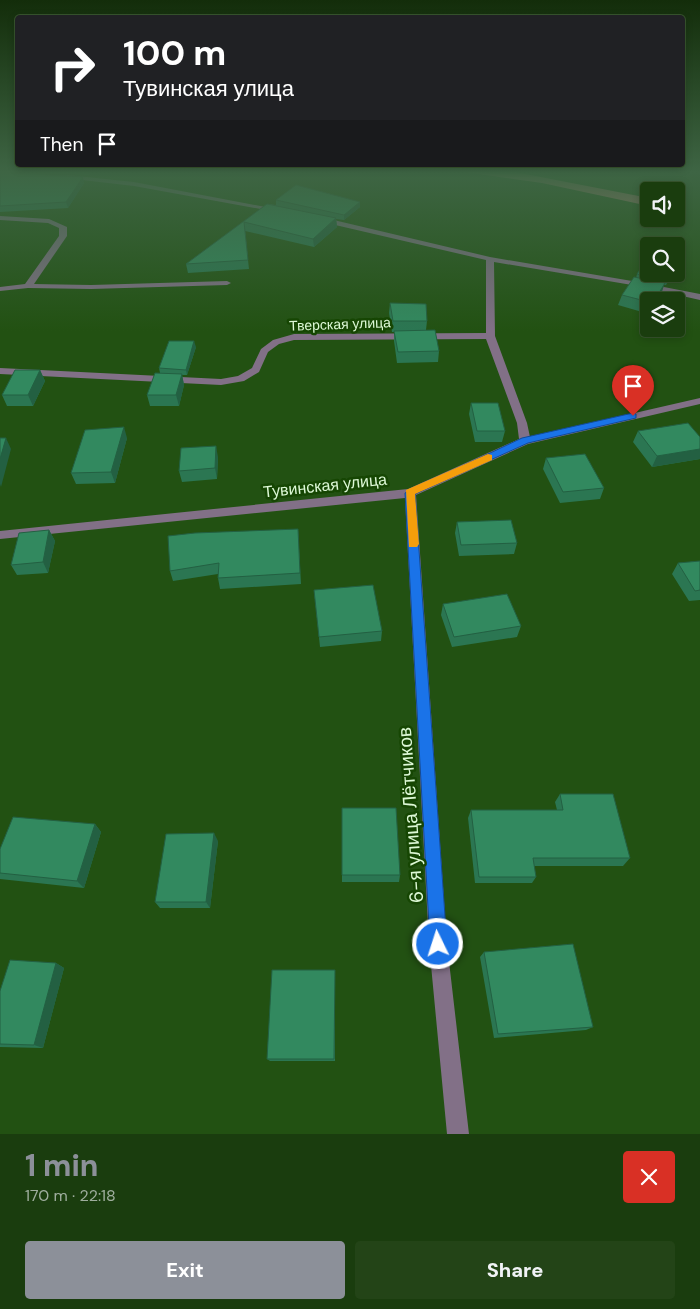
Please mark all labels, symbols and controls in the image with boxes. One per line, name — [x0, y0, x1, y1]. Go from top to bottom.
text: 100 m — [123, 30, 226, 76]
icon: right — [40, 35, 105, 100]
text: Тувинская улица — [123, 74, 294, 103]
icon: arrive — [93, 130, 121, 158]
text: Then — [40, 132, 83, 157]
map controls — [640, 182, 685, 337]
button: sound — [640, 182, 685, 227]
button: search — [640, 237, 685, 282]
button: layers — [640, 292, 685, 337]
street label: Тверская улица — [289, 313, 391, 335]
pin — [612, 365, 654, 416]
icon: arrive — [619, 372, 647, 400]
street label: Тувинская улица — [262, 469, 388, 502]
street label: 6-я улица Лётчиков — [392, 726, 429, 904]
position arrow — [411, 917, 463, 969]
text: 1 min — [25, 1146, 98, 1185]
button: close — [623, 1151, 675, 1203]
text: 170 m · 22:18 — [25, 1185, 116, 1206]
button: Exit — [25, 1241, 345, 1299]
button: Share — [355, 1241, 675, 1299]

